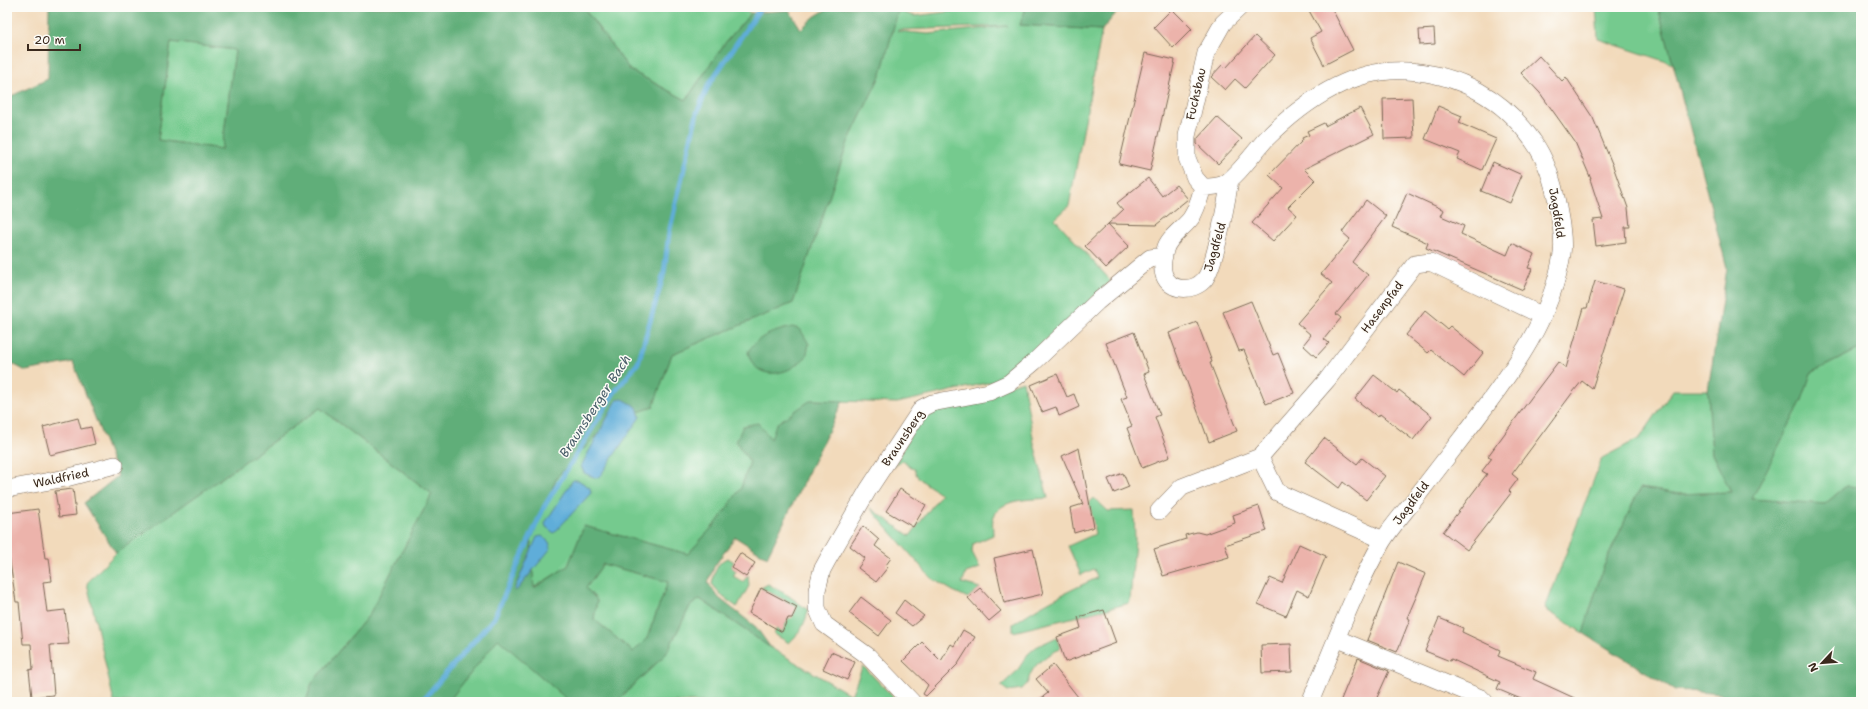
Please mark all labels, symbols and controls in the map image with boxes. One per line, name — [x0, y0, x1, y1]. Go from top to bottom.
scale bar — [28, 26, 80, 52]
text: 20 m — [34, 32, 65, 48]
street label: Fuchsbau — [1182, 66, 1210, 122]
street label: Jagdfeld — [1545, 187, 1569, 240]
street label: Jagdfeld — [1200, 220, 1230, 274]
street label: Hasenpfad — [1357, 277, 1407, 336]
water label: Braunsberger Bach — [555, 351, 635, 461]
street label: Braunsberg — [878, 407, 928, 469]
street label: Waldfried — [32, 464, 91, 492]
street label: Jagdfeld — [1389, 478, 1433, 528]
north arrow — [1802, 643, 1842, 683]
text: N — [1805, 660, 1822, 674]

